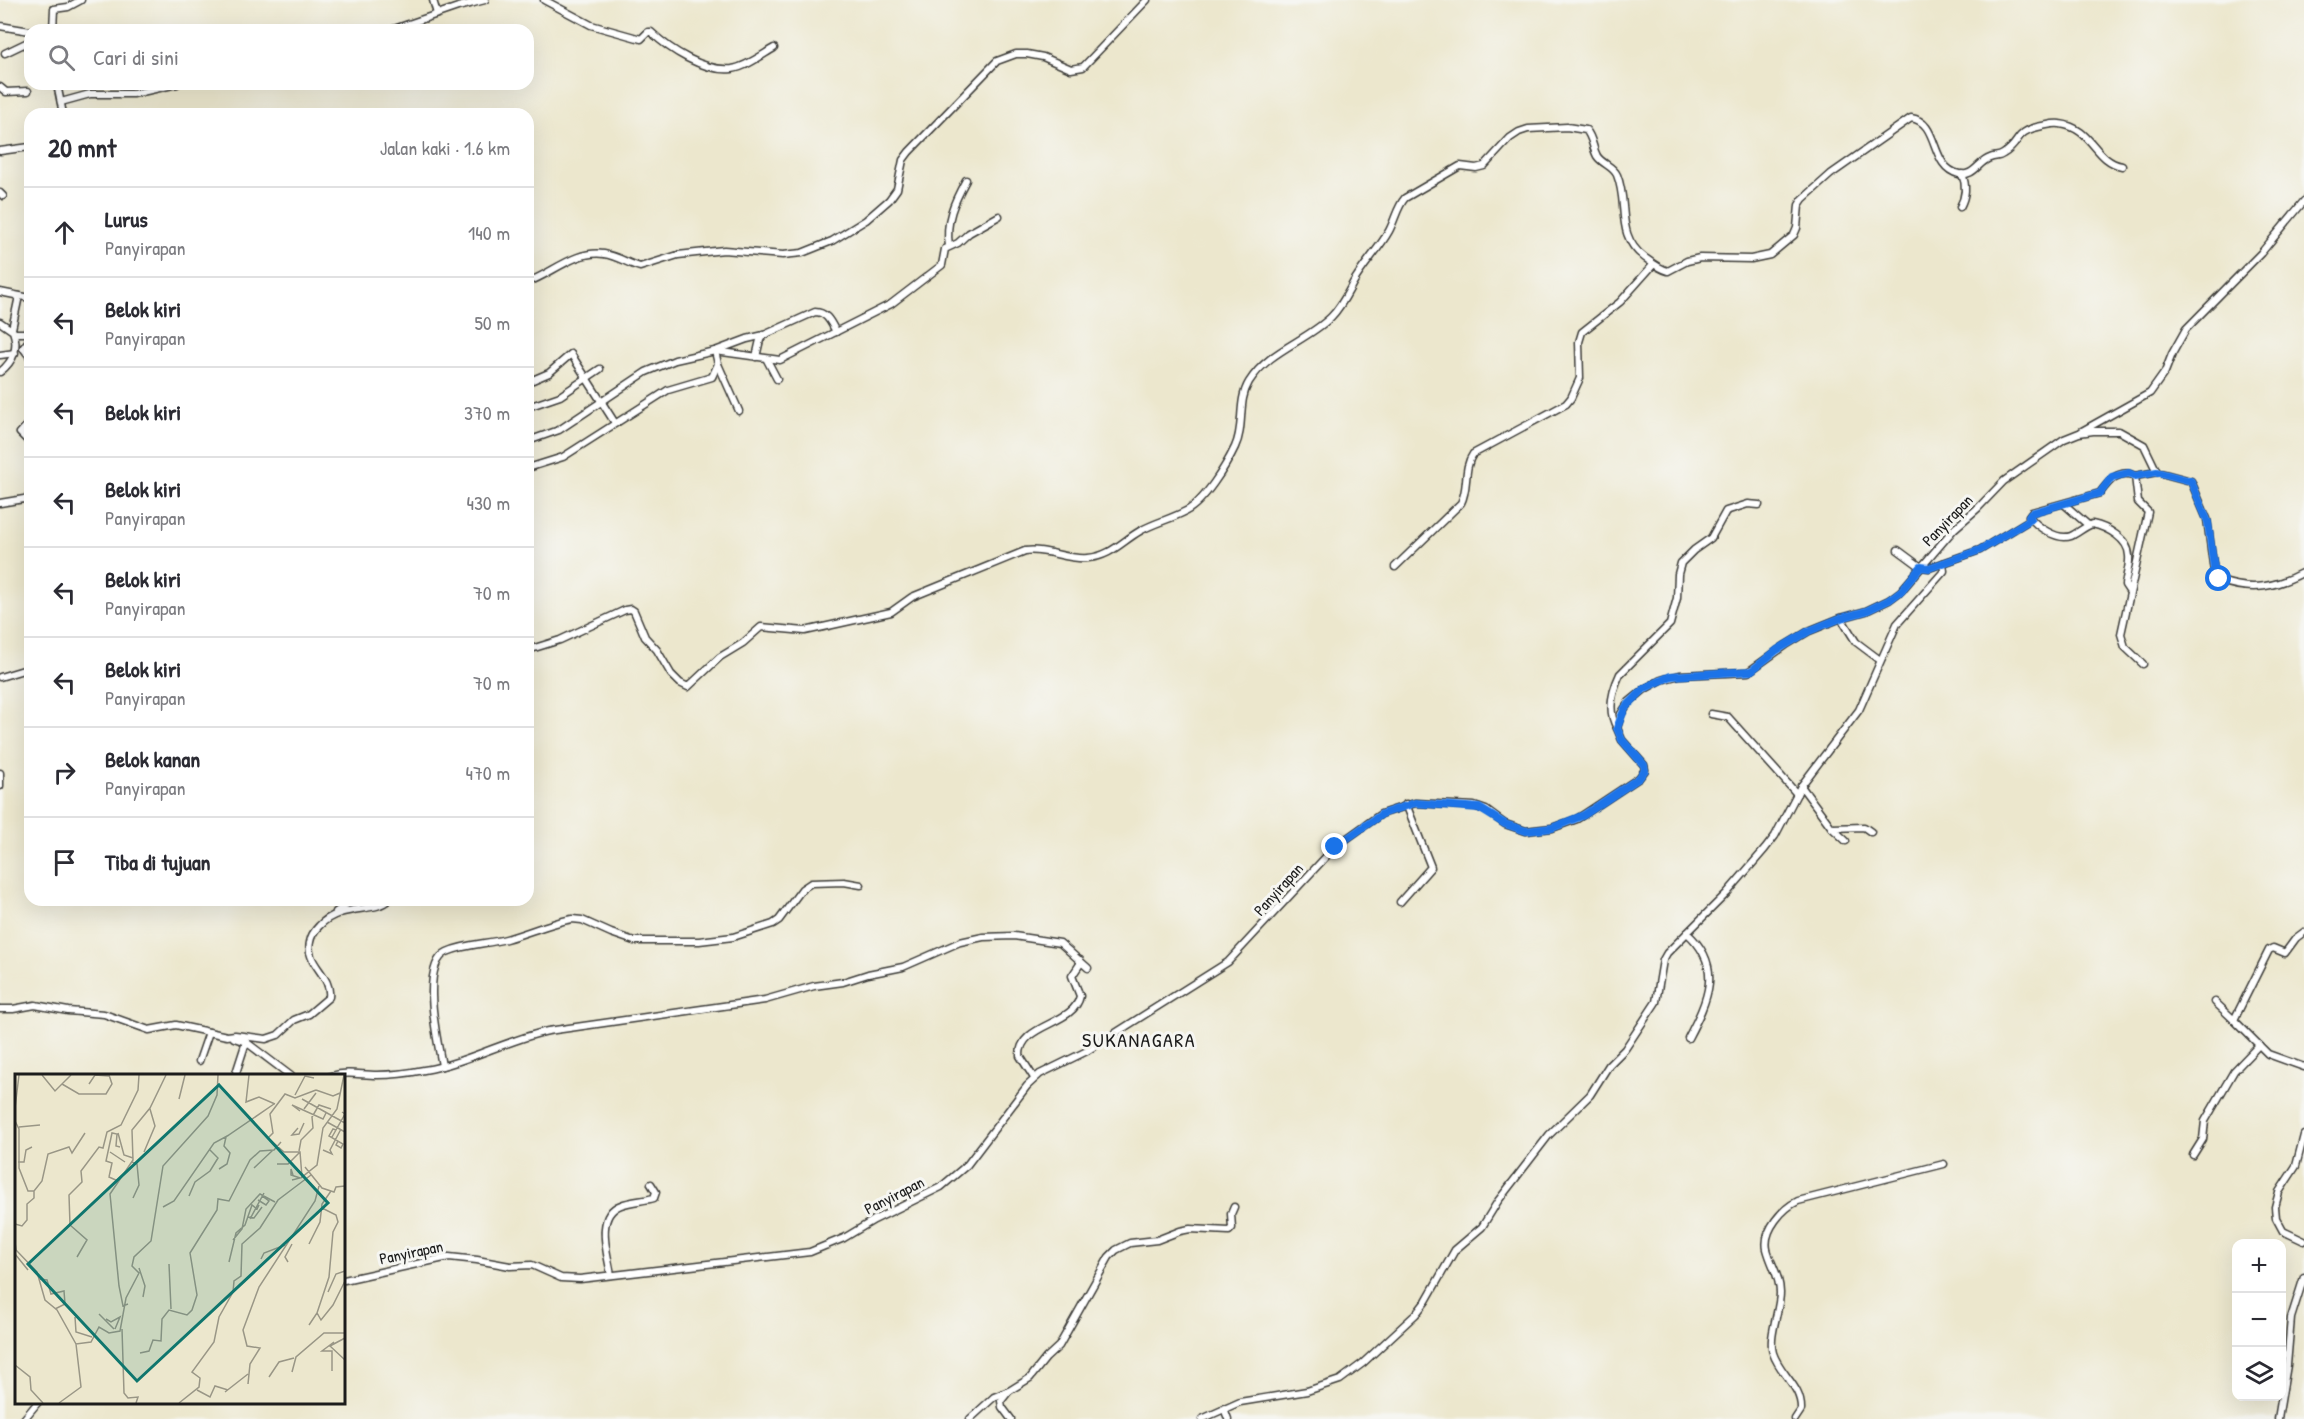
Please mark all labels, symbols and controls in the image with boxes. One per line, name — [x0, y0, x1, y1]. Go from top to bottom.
search box — [24, 24, 534, 90]
icon: search — [45, 41, 78, 74]
text: Cari di sini — [93, 42, 179, 72]
text: 20 mnt — [48, 130, 116, 165]
text: Jalan kaki · 1.6 km — [380, 134, 510, 161]
text: Lurus — [105, 204, 148, 234]
icon: ahead — [48, 216, 81, 249]
text: 140 m — [468, 219, 510, 246]
text: Panyirapan — [105, 234, 185, 261]
text: Belok kiri — [105, 294, 181, 324]
icon: left — [48, 306, 81, 339]
text: 50 m — [474, 309, 510, 336]
text: Panyirapan — [105, 324, 185, 351]
icon: left — [48, 396, 81, 429]
text: Belok kiri — [105, 397, 181, 427]
text: 370 m — [464, 399, 510, 426]
text: Belok kiri — [105, 474, 181, 504]
icon: left — [48, 486, 81, 519]
text: 430 m — [466, 489, 510, 516]
street label: Panyirapan — [1917, 489, 1977, 551]
text: Panyirapan — [105, 504, 185, 531]
text: Belok kiri — [105, 564, 181, 594]
route start — [2205, 565, 2231, 591]
icon: left — [48, 576, 81, 609]
text: 70 m — [473, 579, 510, 606]
text: Panyirapan — [105, 594, 185, 621]
text: Belok kiri — [105, 654, 181, 684]
icon: left — [48, 666, 81, 699]
text: 70 m — [473, 669, 510, 696]
text: Panyirapan — [105, 684, 185, 711]
text: Belok kanan — [105, 744, 200, 774]
icon: right — [48, 756, 81, 789]
text: 470 m — [465, 759, 510, 786]
text: Panyirapan — [105, 774, 185, 801]
route end — [1321, 833, 1347, 859]
icon: arrive — [48, 846, 81, 879]
text: Tiba di tujuan — [105, 847, 210, 877]
street label: Panyirapan — [1248, 858, 1308, 920]
district label: SUKANAGARA — [1082, 1026, 1196, 1053]
inset map — [15, 1074, 345, 1404]
street label: Panyirapan — [860, 1171, 928, 1219]
street label: Panyirapan — [377, 1235, 445, 1269]
map controls — [2232, 1239, 2286, 1401]
button: + — [2232, 1239, 2286, 1293]
button: − — [2232, 1293, 2286, 1347]
button: layers — [2232, 1347, 2286, 1401]

